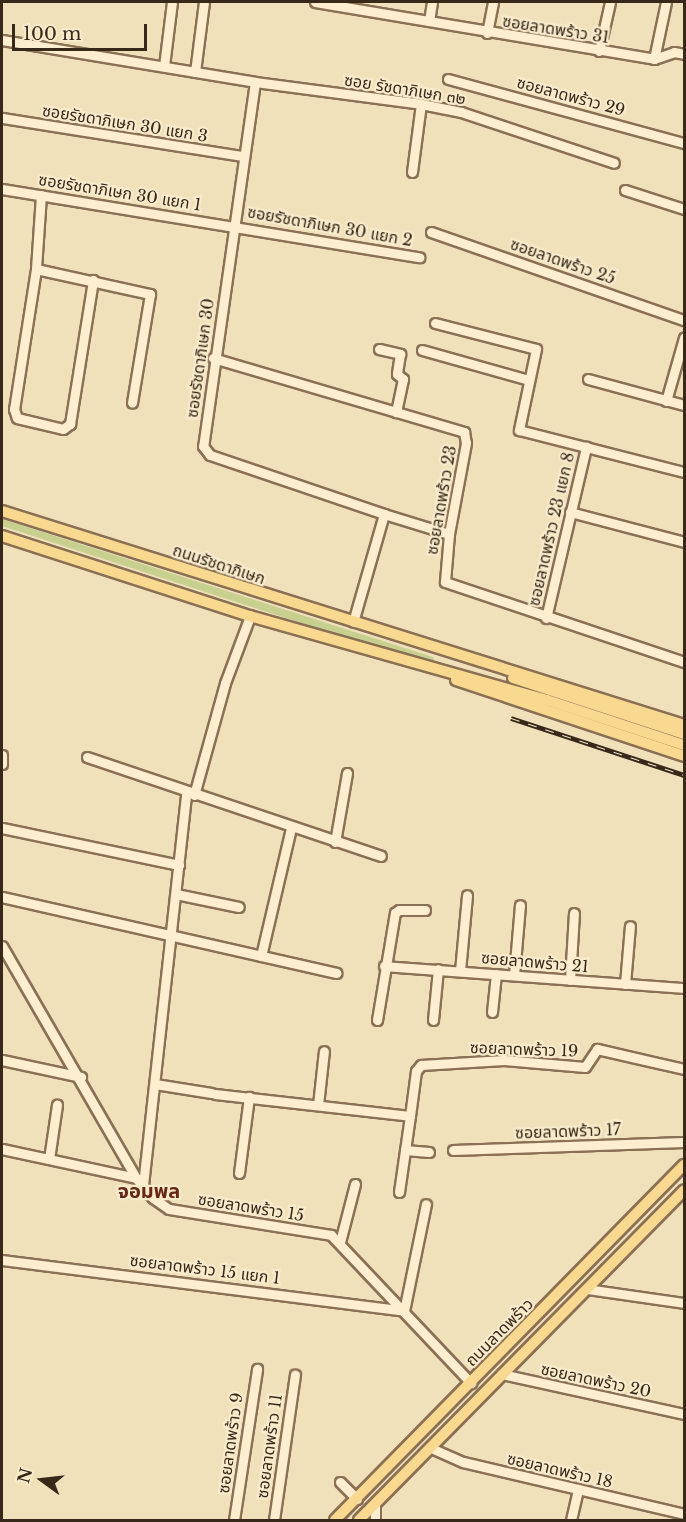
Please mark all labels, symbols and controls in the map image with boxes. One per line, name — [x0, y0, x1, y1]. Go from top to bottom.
street label: ซอยลาดพร้าว 31 — [501, 11, 611, 47]
scale bar — [15, 12, 150, 50]
text: 100 m — [23, 23, 81, 45]
street label: ซอย รัชดาภิเษก ๓๒ — [343, 70, 467, 108]
street label: ซอยลาดพร้าว 29 — [515, 72, 627, 120]
street label: ซอยรัชดาภิเษก 30 แยก 3 — [41, 100, 209, 146]
street label: ซอยรัชดาภิเษก 30 แยก 1 — [37, 170, 203, 214]
street label: ซอยรัชดาภิเษก 30 แยก 2 — [246, 202, 414, 250]
street label: ซอยลาดพร้าว 25 — [508, 234, 618, 288]
street label: ซอยรัชดาภิเษก 30 — [182, 297, 218, 419]
street label: ซอยลาดพร้าว 23 — [422, 444, 460, 556]
street label: ซอยลาดพร้าว 23 แยก 8 — [524, 450, 578, 608]
street label: ถนนรัชดาภิเษก — [170, 540, 268, 588]
street label: ซอยลาดพร้าว 21 — [480, 948, 590, 976]
street label: ซอยลาดพร้าว 19 — [470, 1038, 578, 1060]
street label: ซอยลาดพร้าว 17 — [515, 1120, 621, 1142]
district label: จอมพล — [118, 1179, 180, 1203]
street label: ซอยลาดพร้าว 15 — [197, 1189, 305, 1225]
street label: ซอยลาดพร้าว 15 แยก 1 — [129, 1250, 281, 1288]
street label: ถนนลาดพร้าว — [461, 1294, 537, 1370]
street label: ซอยลาดพร้าว 20 — [539, 1359, 653, 1401]
street label: ซอยลาดพร้าว 9 — [213, 1392, 247, 1494]
street label: ซอยลาดพร้าว 11 — [252, 1393, 286, 1499]
street label: ซอยลาดพร้าว 18 — [505, 1449, 615, 1491]
north arrow — [12, 1450, 72, 1510]
text: N — [13, 1465, 36, 1485]

